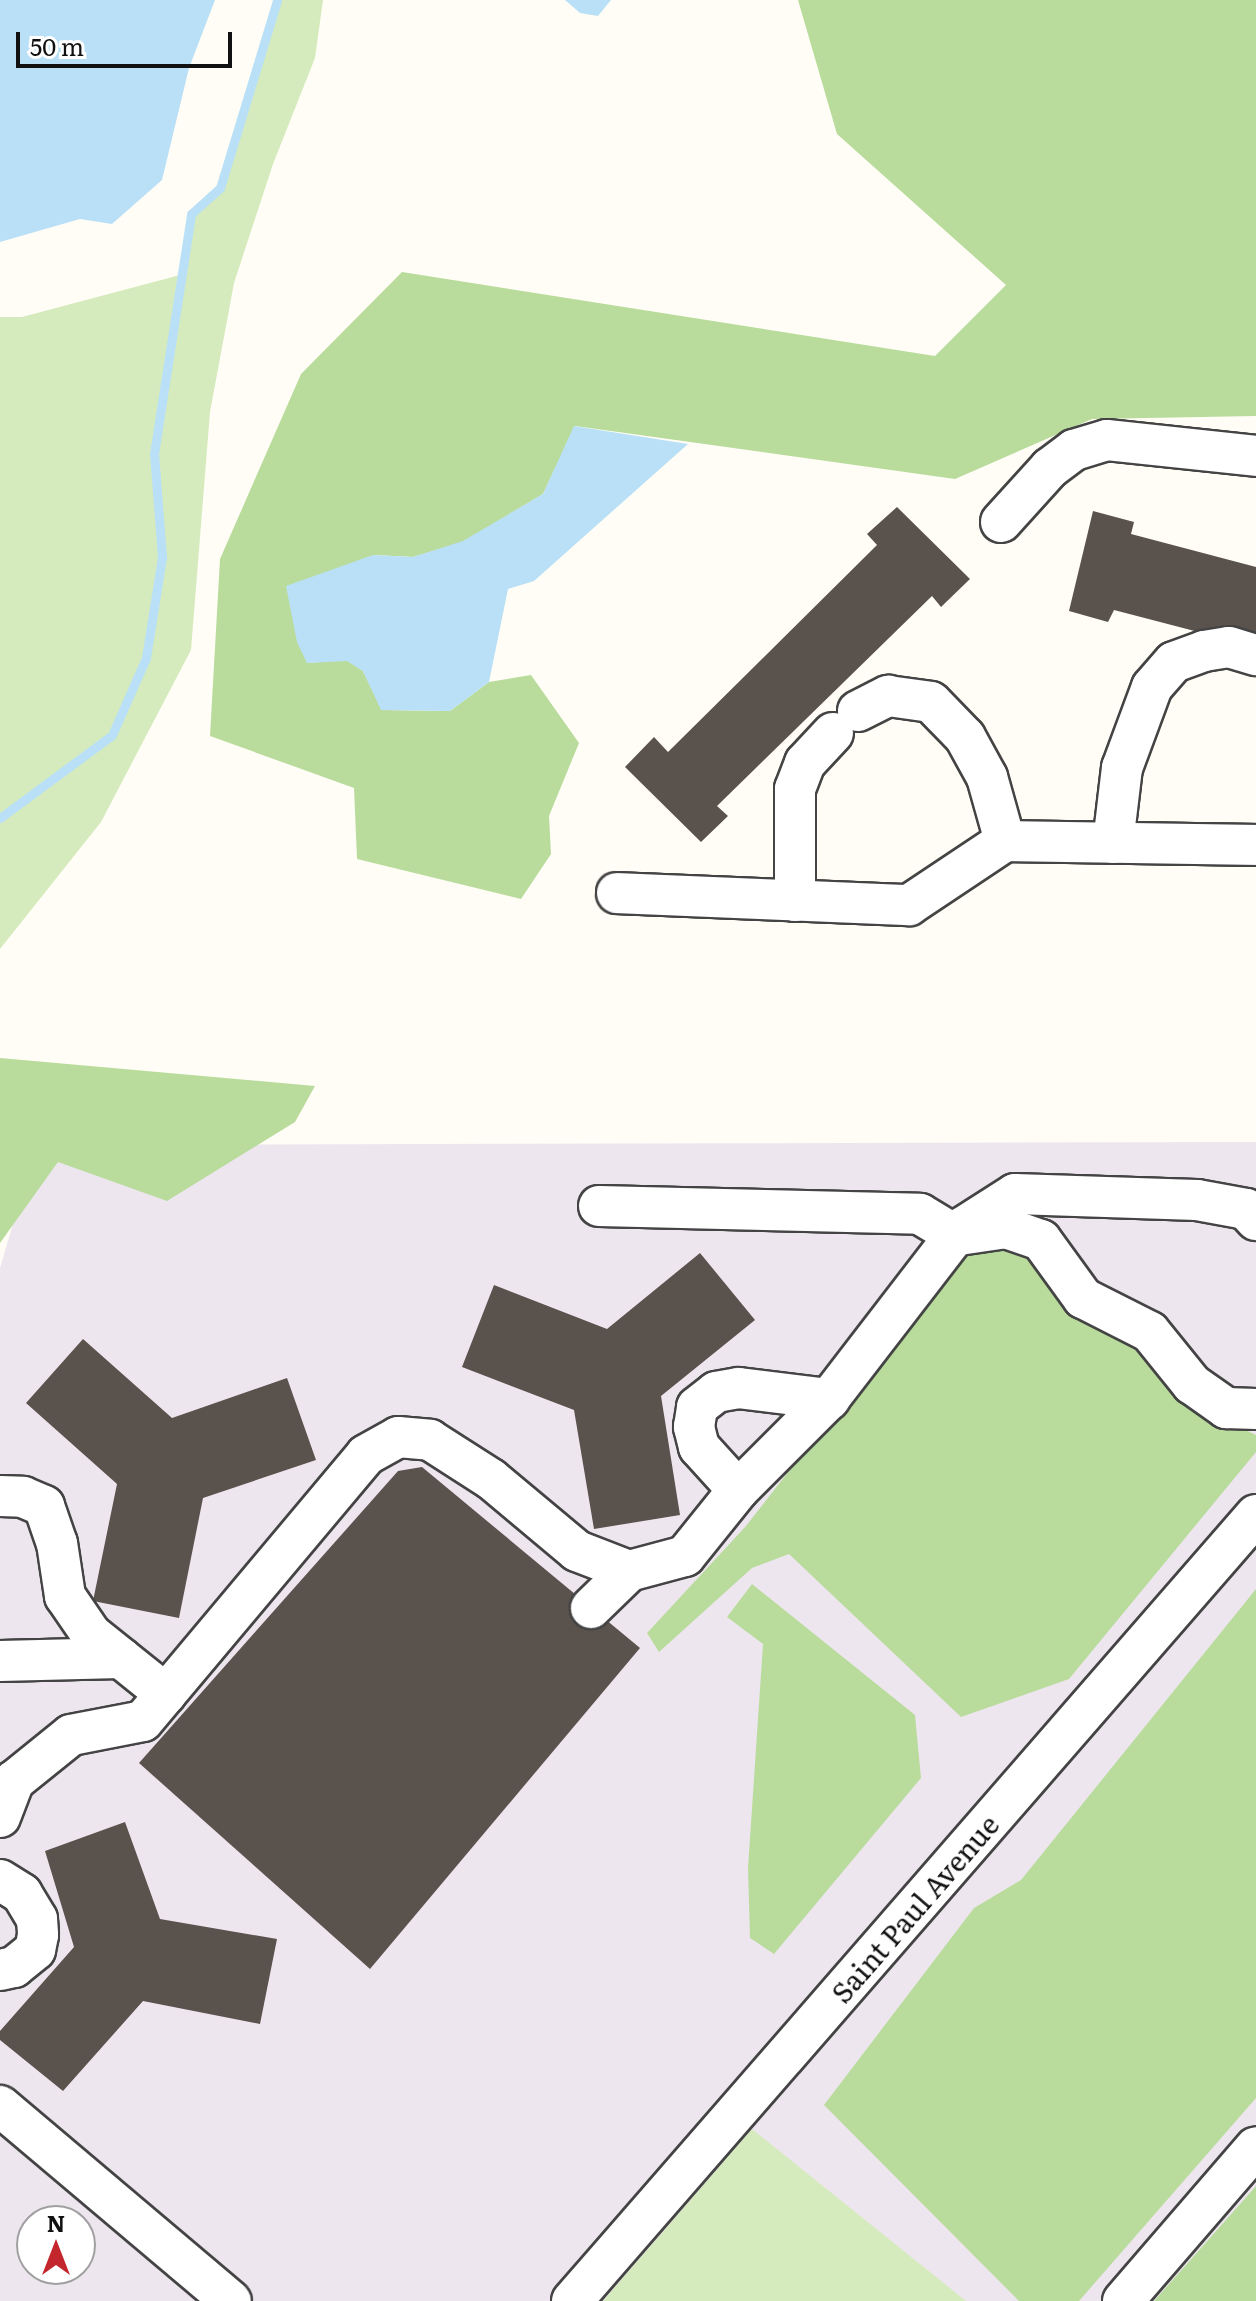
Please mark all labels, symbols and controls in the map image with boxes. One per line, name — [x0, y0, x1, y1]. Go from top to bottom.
scale bar — [20, 16, 236, 66]
text: 50 m — [30, 28, 84, 63]
street label: Saint Paul Avenue — [823, 1807, 1005, 2009]
north arrow — [16, 2205, 96, 2285]
text: N — [47, 2206, 65, 2239]

